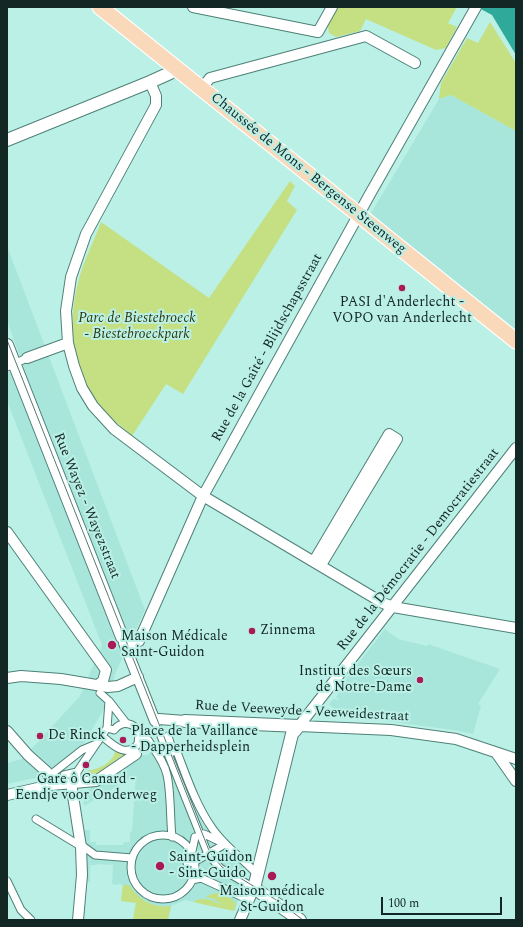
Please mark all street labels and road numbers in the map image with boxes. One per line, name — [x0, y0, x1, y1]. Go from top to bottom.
street label: Chaussée de Mons - Bergense Steenweg — [207, 90, 409, 258]
street label: Rue de la Gaîté - Blijdschapsstraat — [209, 251, 327, 445]
street label: Rue Wayez - Wayezstraat — [49, 431, 123, 581]
street label: Rue de la Démocratie - Democratiestraat — [335, 445, 503, 655]
street label: Rue de Veeweyde - Veeweidestraat — [194, 698, 410, 726]

